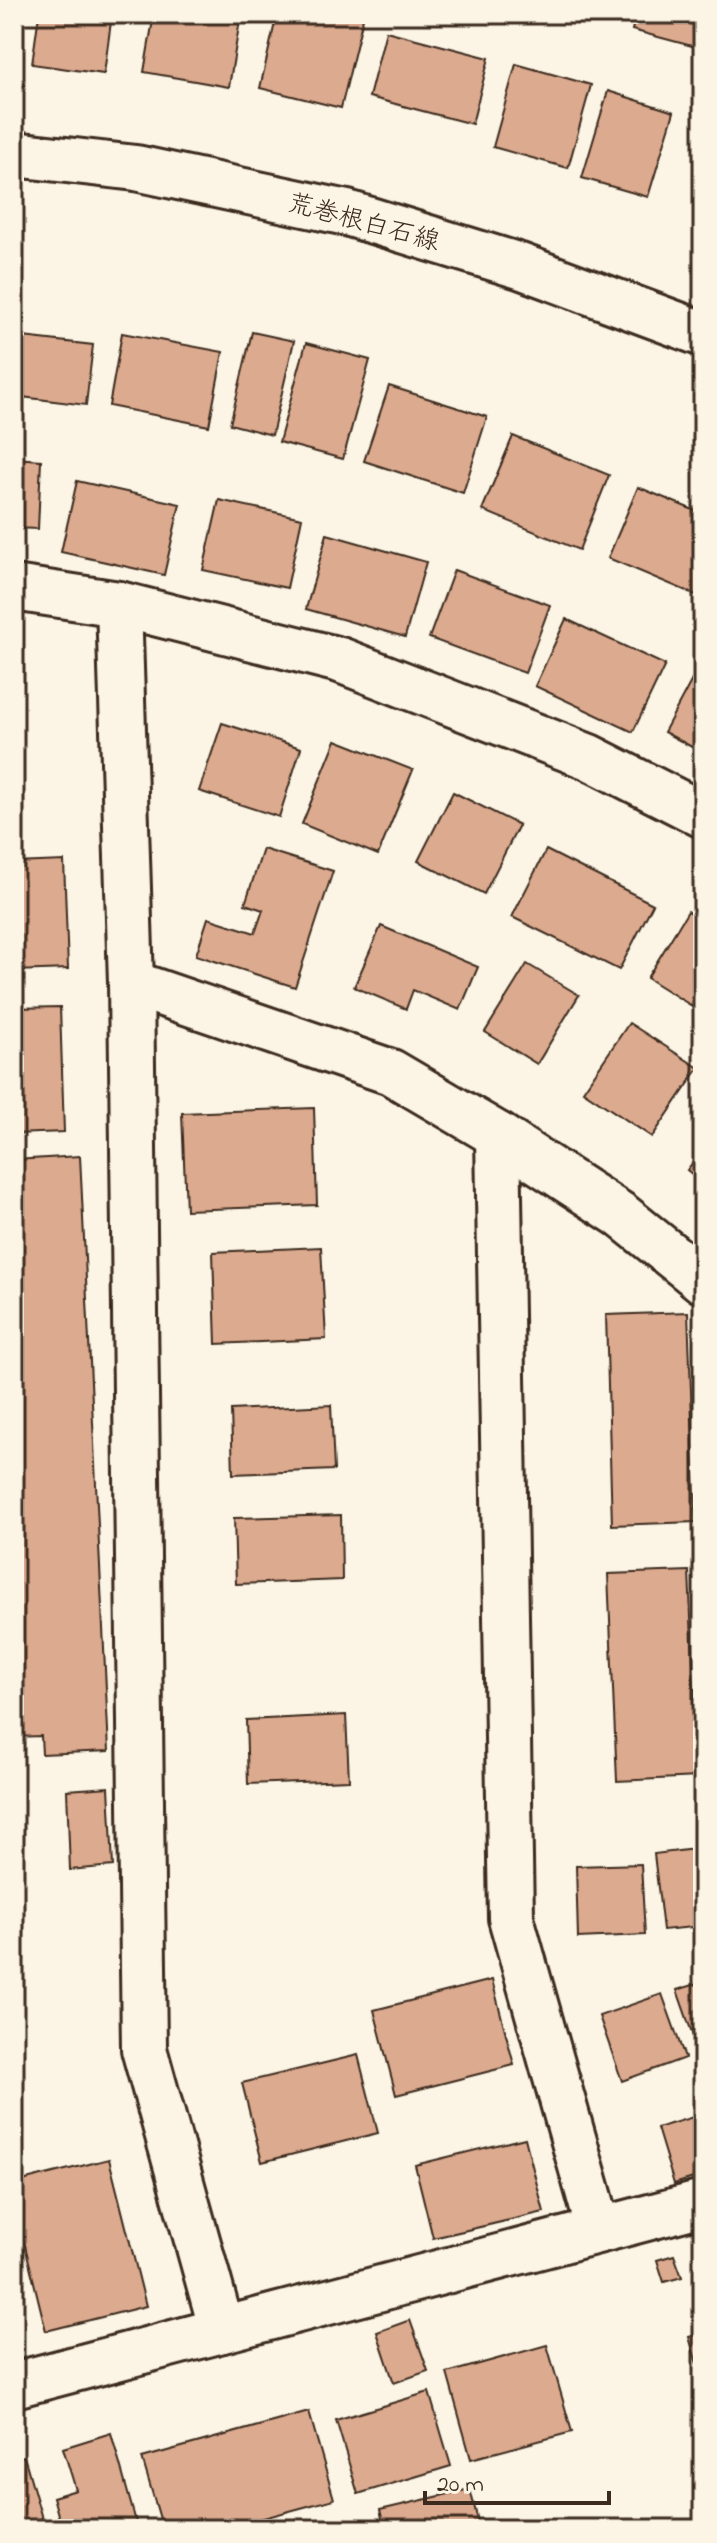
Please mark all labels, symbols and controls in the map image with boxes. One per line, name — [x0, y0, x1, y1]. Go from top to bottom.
street label: 荒巻根白石線 — [283, 185, 443, 262]
scale bar — [425, 2455, 609, 2505]
text: 20 m — [437, 2468, 484, 2503]

